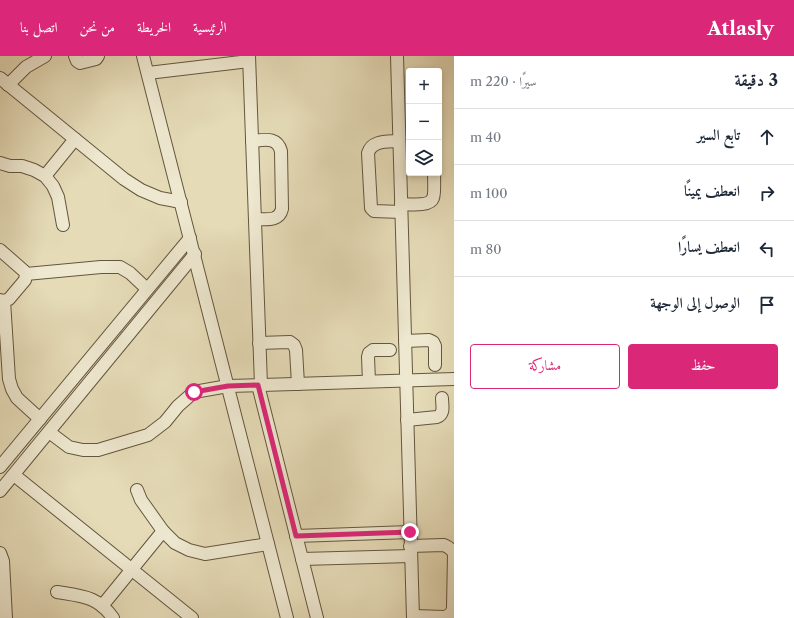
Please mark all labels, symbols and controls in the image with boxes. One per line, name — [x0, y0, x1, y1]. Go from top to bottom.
text: Atlasly — [707, 17, 774, 40]
text: اتصل بنا — [20, 18, 58, 36]
text: من نحن — [80, 18, 115, 36]
text: الخريطة — [137, 18, 171, 36]
text: الرئيسية — [193, 18, 227, 36]
map controls — [406, 68, 442, 176]
button: + — [406, 68, 442, 104]
text: 3 دقيقة — [734, 70, 778, 90]
text: سيرًا · 220 m — [470, 73, 537, 89]
button: − — [406, 104, 442, 140]
text: تابع السير — [697, 125, 740, 144]
icon: ahead — [756, 126, 778, 148]
text: 40 m — [470, 129, 501, 145]
button: layers — [406, 140, 442, 176]
text: انعطف يمينًا — [684, 181, 740, 200]
icon: right — [756, 182, 778, 204]
text: 100 m — [470, 185, 508, 201]
text: انعطف يسارًا — [678, 237, 740, 256]
icon: left — [756, 238, 778, 260]
text: 80 m — [470, 241, 502, 257]
text: الوصول إلى الوجهة — [650, 293, 740, 312]
icon: arrive — [756, 294, 778, 316]
button: مشاركة — [470, 344, 620, 389]
button: حفظ — [628, 344, 778, 389]
route start — [185, 383, 203, 401]
route end — [401, 523, 419, 541]

